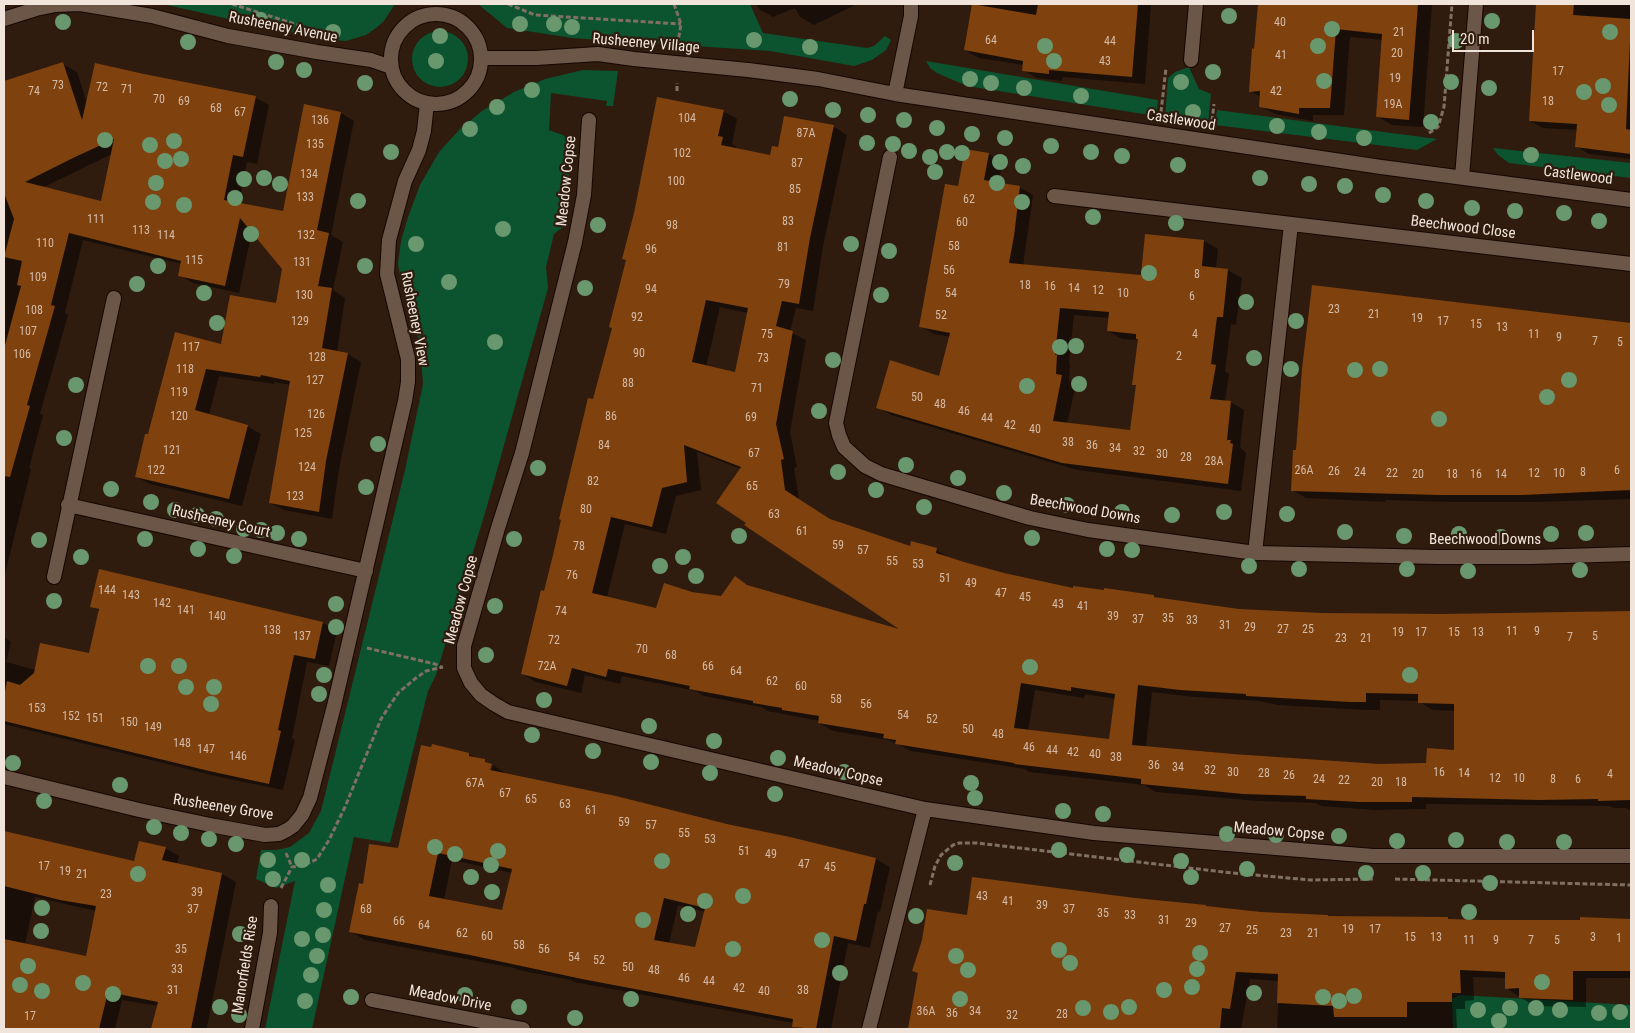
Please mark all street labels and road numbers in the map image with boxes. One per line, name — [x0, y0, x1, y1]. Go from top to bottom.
street label: Rusheeney Avenue — [227, 9, 339, 47]
street label: Rusheeney Village — [592, 30, 700, 58]
street label: Castlewood — [1145, 107, 1217, 135]
street label: Meadow Copse — [553, 135, 581, 227]
street label: Castlewood — [1542, 163, 1614, 189]
street label: Beechwood Close — [1410, 213, 1516, 243]
street label: Rusheeney View — [396, 270, 432, 368]
street label: Beechwood Downs — [1028, 491, 1142, 529]
street label: Rusheeney Court — [170, 502, 272, 542]
street label: Beechwood Downs — [1429, 531, 1541, 549]
street label: Meadow Copse — [442, 554, 482, 646]
street label: Meadow Copse — [792, 753, 884, 791]
street label: Rusheeney Grove — [172, 791, 274, 825]
street label: Meadow Copse — [1233, 819, 1325, 845]
street label: Manorfields Rise — [229, 915, 263, 1015]
street label: Meadow Drive — [407, 982, 493, 1016]

